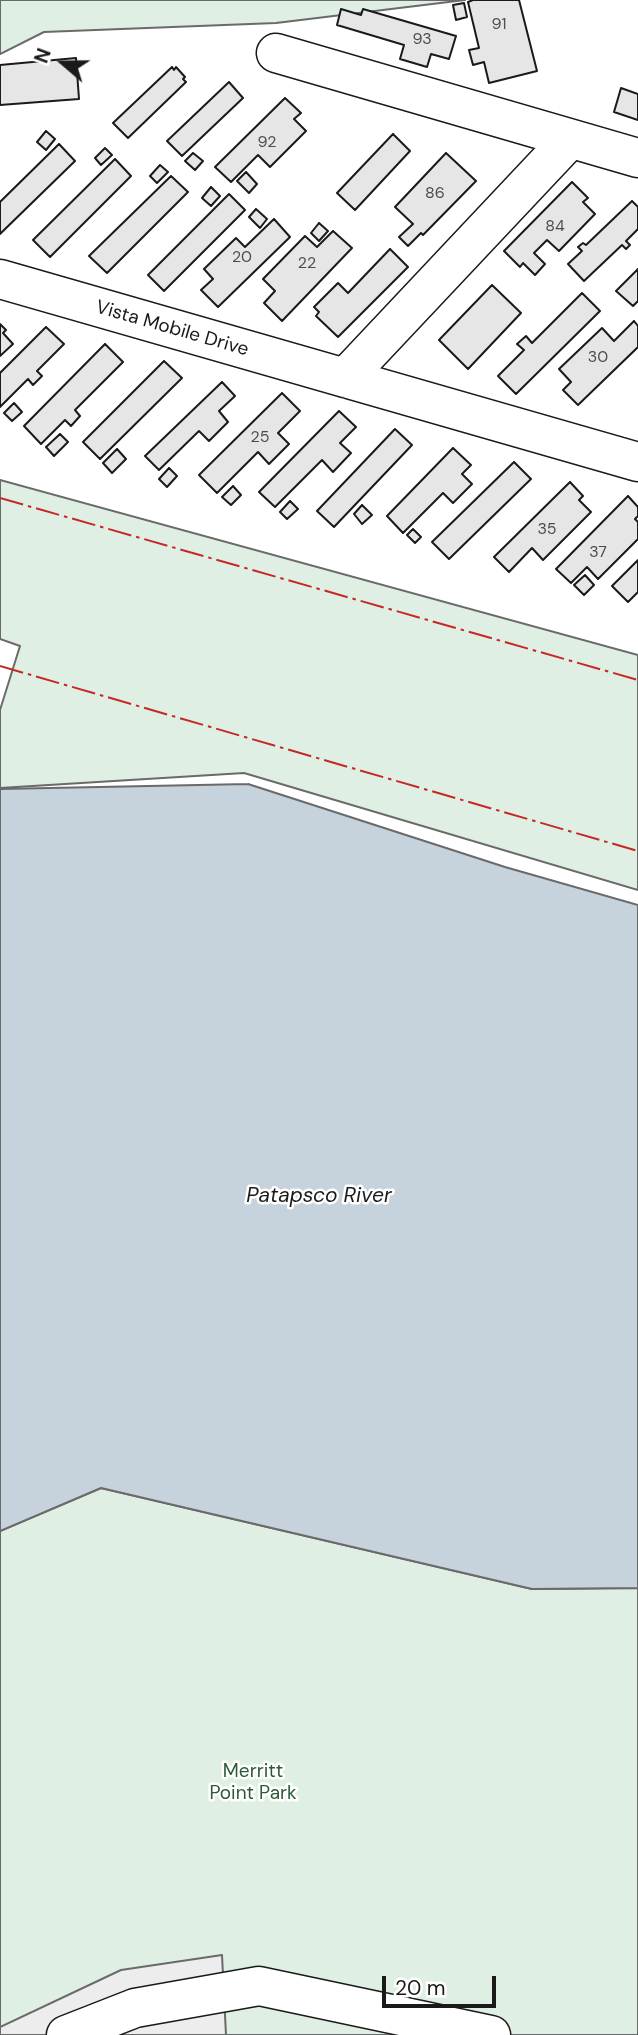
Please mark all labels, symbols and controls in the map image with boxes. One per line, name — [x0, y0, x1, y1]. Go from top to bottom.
house number: 91 — [492, 15, 506, 35]
north arrow — [28, 28, 98, 98]
house number: 93 — [412, 30, 432, 50]
text: N — [29, 45, 57, 66]
house number: 92 — [258, 133, 276, 153]
house number: 86 — [425, 184, 445, 204]
house number: 84 — [545, 217, 565, 237]
house number: 20 — [232, 248, 252, 268]
house number: 22 — [298, 254, 316, 274]
street label: Vista Mobile Drive — [93, 296, 251, 362]
house number: 30 — [588, 348, 608, 368]
house number: 25 — [251, 428, 269, 448]
house number: 35 — [537, 520, 557, 540]
house number: 37 — [589, 543, 607, 563]
water label: Patapsco River — [246, 1183, 392, 1209]
park label: Merritt Point Park — [209, 1761, 297, 1805]
scale bar — [386, 1962, 500, 2006]
text: 20 m — [395, 1974, 446, 2002]

